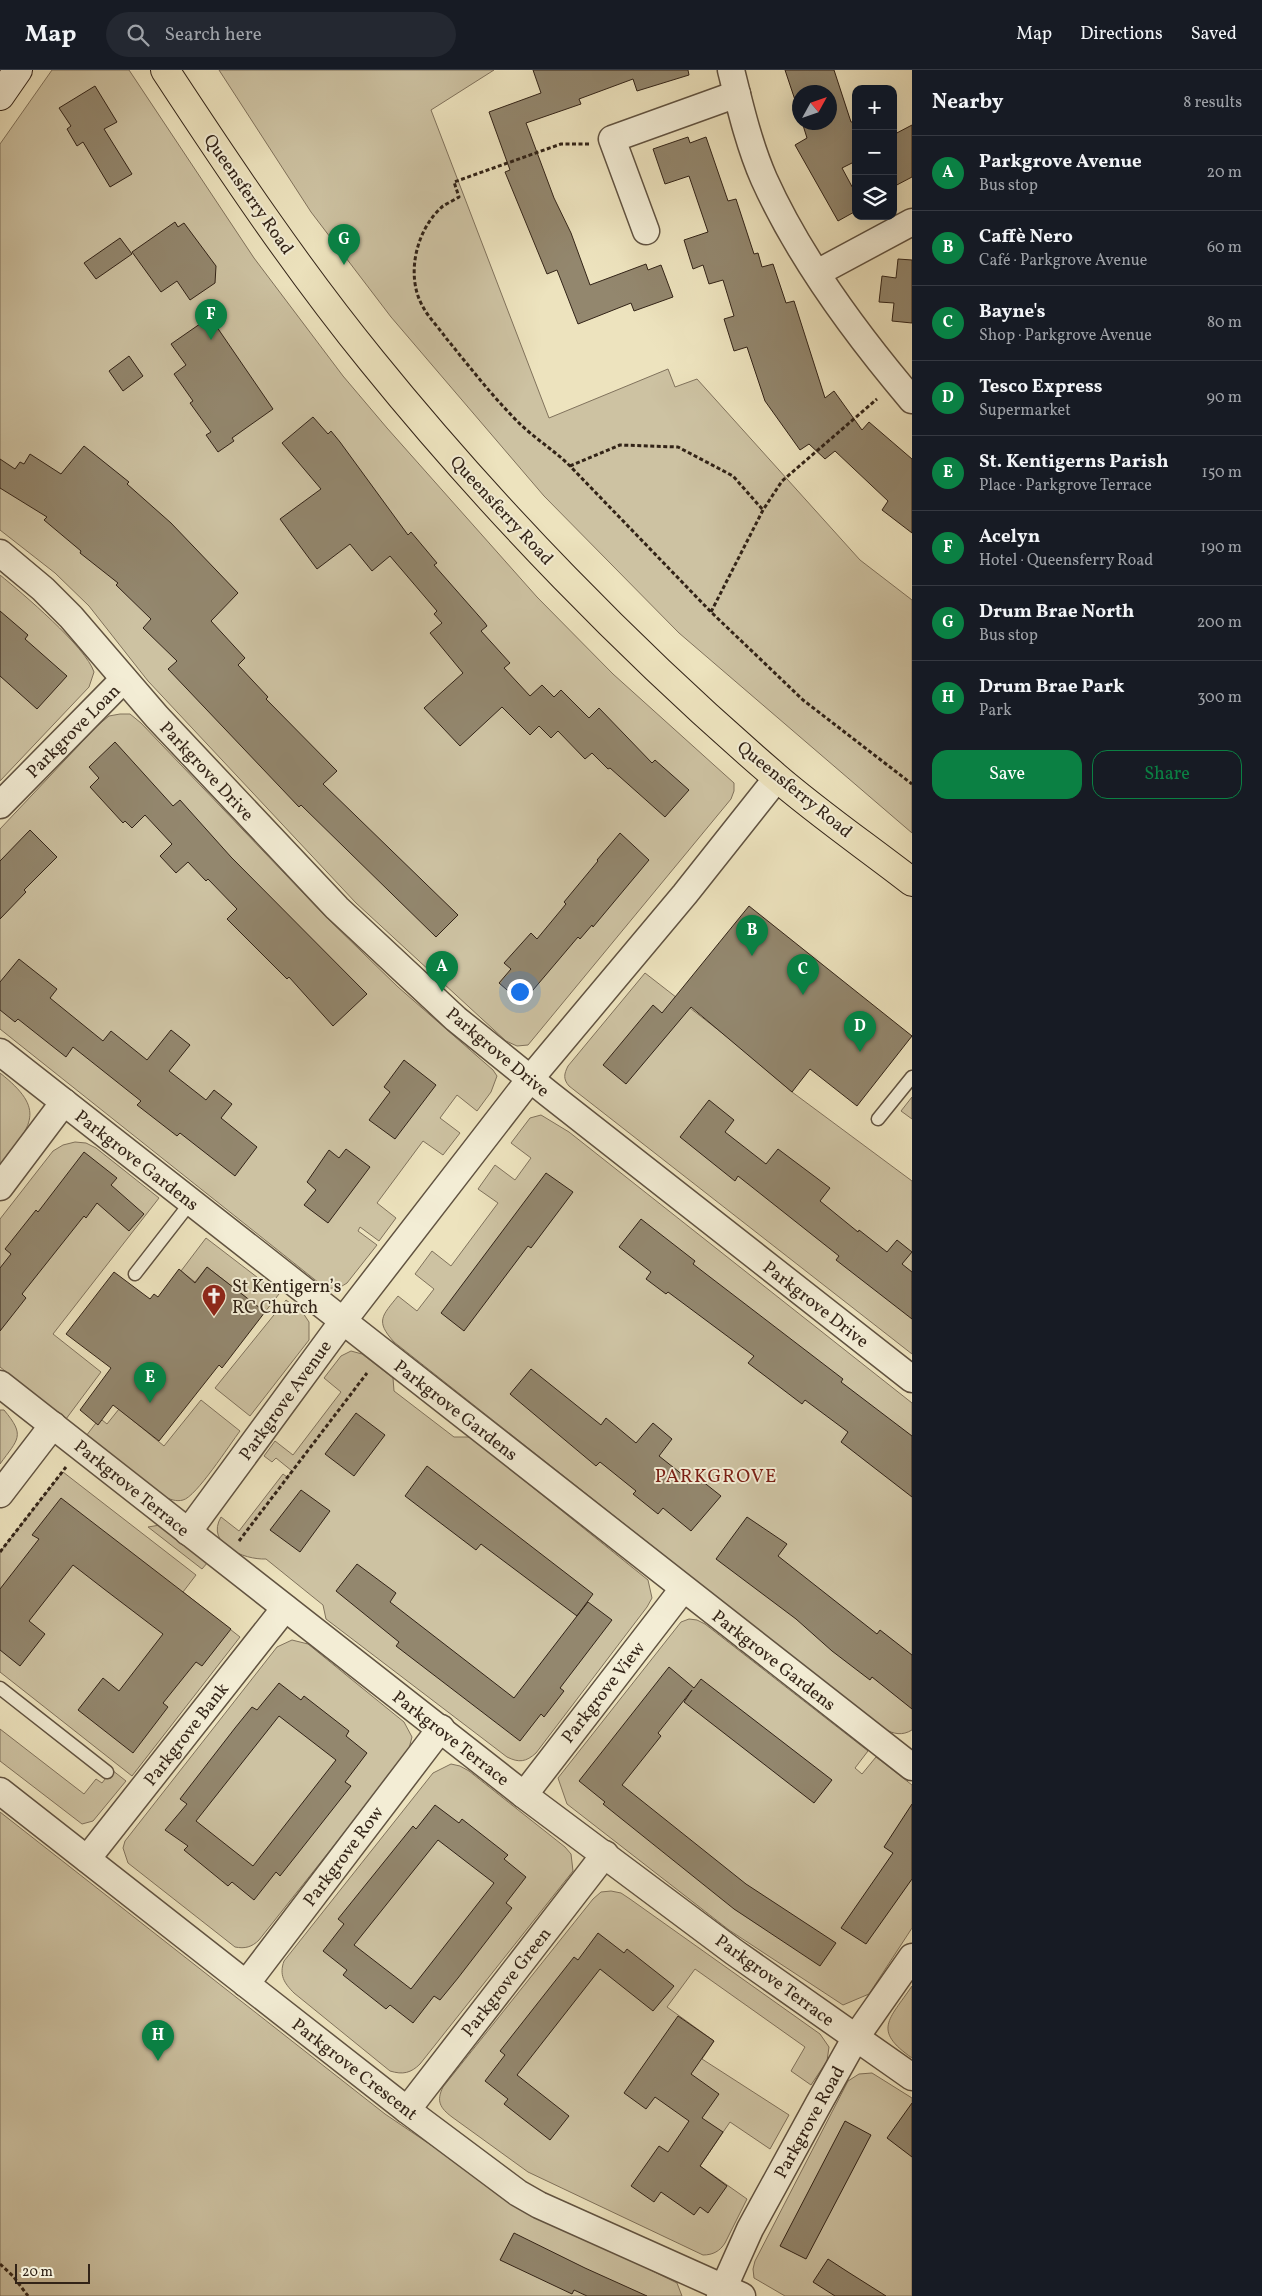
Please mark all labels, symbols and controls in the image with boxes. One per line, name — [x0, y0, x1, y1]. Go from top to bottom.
search box — [106, 12, 456, 57]
text: Map — [25, 18, 76, 52]
icon: search — [124, 21, 152, 49]
text: Search here — [164, 22, 262, 48]
text: Map — [1016, 22, 1052, 47]
text: Directions — [1080, 22, 1163, 47]
text: Saved — [1191, 22, 1237, 47]
north arrow — [792, 85, 837, 130]
map controls — [852, 85, 897, 220]
button: + — [852, 85, 897, 130]
text: Nearby — [932, 88, 1003, 117]
text: 8 results — [1183, 92, 1242, 114]
street label: Queensferry Road — [197, 130, 299, 260]
button: − — [852, 130, 897, 175]
text: Parkgrove Avenue — [979, 149, 1142, 175]
text: A — [942, 162, 954, 184]
text: 20 m — [1207, 162, 1242, 184]
button: layers — [852, 175, 897, 220]
text: Bus stop — [979, 175, 1038, 197]
pin: G — [328, 224, 360, 265]
text: Caffè Nero — [979, 224, 1073, 250]
text: B — [943, 237, 953, 259]
text: 60 m — [1207, 237, 1242, 259]
text: Café · Parkgrove Avenue — [979, 250, 1147, 272]
pin: F — [195, 299, 227, 340]
text: Bayne's — [979, 299, 1046, 325]
text: C — [943, 312, 953, 334]
text: 80 m — [1207, 312, 1242, 334]
text: Shop · Parkgrove Avenue — [979, 325, 1152, 347]
text: Tesco Express — [979, 374, 1103, 400]
text: D — [942, 387, 954, 409]
text: 90 m — [1206, 387, 1242, 409]
text: Supermarket — [979, 400, 1071, 422]
text: St. Kentigerns Parish — [979, 449, 1169, 475]
street label: Queensferry Road — [443, 451, 558, 571]
text: E — [943, 462, 953, 484]
text: 150 m — [1201, 462, 1242, 484]
text: Place · Parkgrove Terrace — [979, 475, 1152, 497]
text: Acelyn — [979, 524, 1040, 550]
text: F — [943, 537, 953, 559]
text: 190 m — [1200, 537, 1242, 559]
text: Hotel · Queensferry Road — [979, 550, 1153, 572]
text: Drum Brae North — [979, 599, 1135, 625]
text: G — [942, 612, 954, 634]
text: 200 m — [1197, 612, 1242, 634]
text: Bus stop — [979, 625, 1038, 647]
text: Drum Brae Park — [979, 674, 1124, 700]
street label: Parkgrove Loan — [21, 679, 127, 785]
text: H — [942, 687, 954, 709]
text: 300 m — [1197, 687, 1242, 709]
text: Park — [979, 700, 1012, 722]
street label: Parkgrove Drive — [153, 717, 259, 827]
street label: Queensferry Road — [731, 736, 857, 845]
button: Save — [932, 750, 1082, 799]
button: Share — [1092, 750, 1242, 799]
pin: B — [736, 915, 768, 956]
pin: A — [426, 951, 458, 992]
pin: C — [787, 954, 819, 995]
your location — [507, 979, 533, 1005]
street label: Parkgrove Drive — [440, 1002, 554, 1104]
pin: D — [844, 1011, 876, 1052]
street label: Parkgrove Gardens — [69, 1105, 203, 1218]
street label: Parkgrove Drive — [757, 1256, 873, 1355]
place label: St Kentigern’s RC Church — [232, 1275, 342, 1321]
church icon: St Kentigern’s RC Church — [201, 1283, 227, 1317]
street label: Parkgrove Avenue — [234, 1336, 338, 1466]
street label: Parkgrove Gardens — [388, 1355, 522, 1468]
pin: E — [134, 1362, 166, 1403]
street label: Parkgrove Terrace — [68, 1435, 194, 1544]
district label: PARKGROVE — [655, 1464, 777, 1490]
street label: Parkgrove Gardens — [706, 1605, 840, 1718]
street label: Parkgrove View — [556, 1637, 652, 1749]
street label: Parkgrove Bank — [139, 1678, 236, 1792]
street label: Parkgrove Terrace — [386, 1686, 514, 1793]
street label: Parkgrove Row — [298, 1802, 390, 1912]
street label: Parkgrove Green — [456, 1923, 558, 2043]
street label: Parkgrove Terrace — [709, 1929, 839, 2033]
street label: Parkgrove Crescent — [286, 2013, 422, 2127]
pin: H — [142, 2020, 174, 2061]
street label: Parkgrove Road — [769, 2062, 852, 2183]
scale bar — [15, 2261, 90, 2284]
text: 20 m — [22, 2263, 53, 2282]

